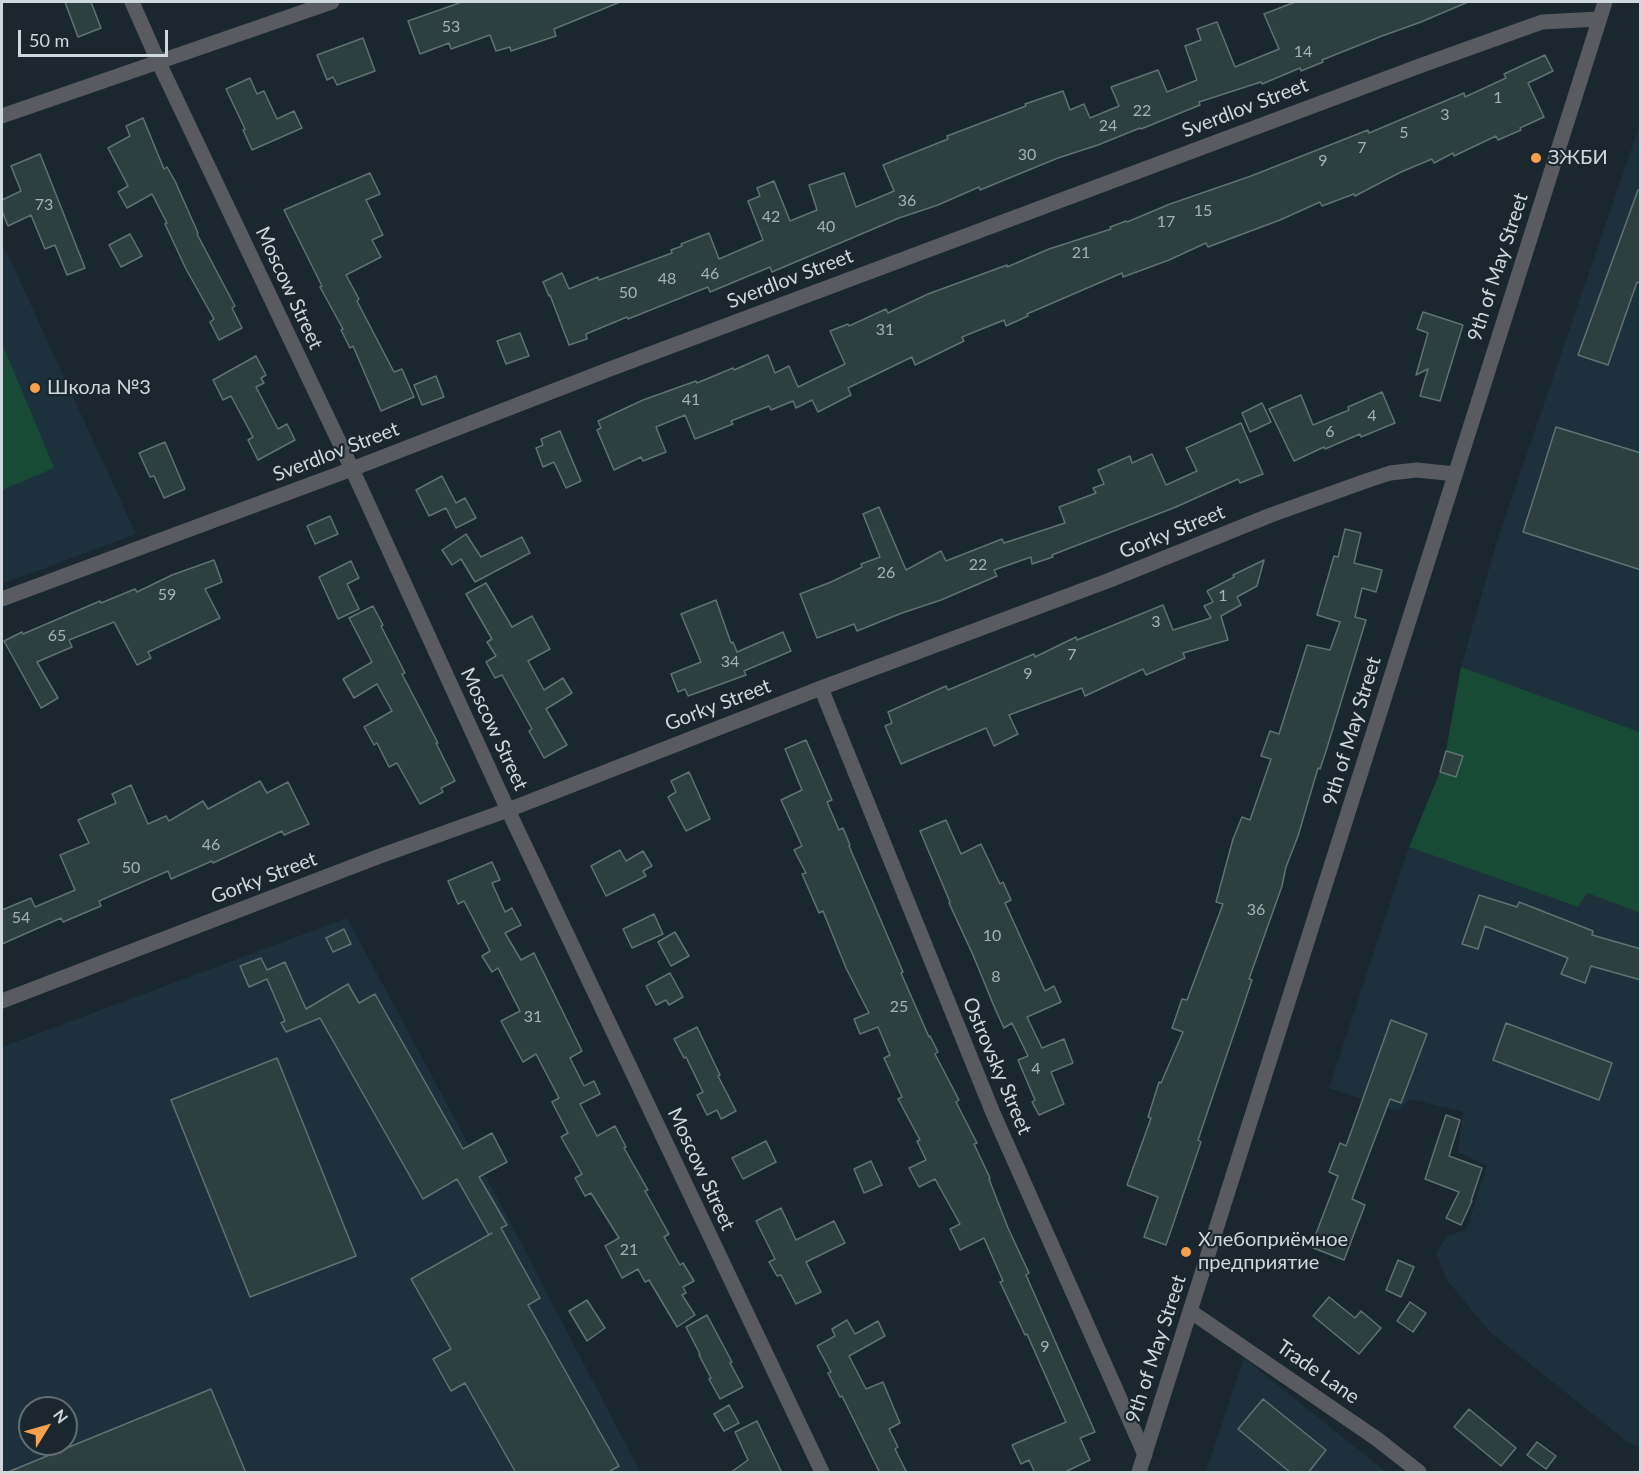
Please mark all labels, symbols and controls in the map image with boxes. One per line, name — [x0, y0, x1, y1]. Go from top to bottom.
house number: 53 — [442, 17, 460, 37]
scale bar — [21, 18, 171, 56]
text: 50 m — [29, 29, 69, 51]
house number: 14 — [1294, 42, 1312, 62]
street label: Sverdlov Street — [1179, 73, 1311, 143]
house number: 1 — [1493, 88, 1503, 108]
house number: 22 — [1133, 101, 1151, 121]
house number: 3 — [1440, 105, 1450, 125]
house number: 24 — [1099, 116, 1117, 136]
house number: 5 — [1399, 123, 1409, 143]
house number: 7 — [1357, 138, 1367, 158]
house number: 30 — [1018, 145, 1036, 165]
place label: ЗЖБИ — [1548, 146, 1608, 170]
house number: 9 — [1318, 151, 1328, 171]
marker: ЗЖБИ — [1529, 151, 1543, 165]
street label: 9th of May Street — [1463, 190, 1533, 344]
house number: 36 — [898, 191, 916, 211]
house number: 73 — [35, 195, 53, 215]
house number: 15 — [1194, 201, 1212, 221]
house number: 42 — [762, 207, 780, 227]
house number: 17 — [1157, 212, 1175, 232]
house number: 40 — [817, 217, 835, 237]
street label: Moscow Street — [250, 223, 328, 353]
house number: 21 — [1072, 243, 1090, 263]
street label: Sverdlov Street — [724, 244, 856, 314]
house number: 46 — [701, 264, 719, 284]
house number: 48 — [658, 269, 676, 289]
house number: 50 — [619, 283, 637, 303]
house number: 31 — [876, 320, 894, 340]
place label: Школа №3 — [47, 376, 151, 400]
marker: Школа №3 — [28, 381, 42, 395]
house number: 41 — [682, 390, 700, 410]
house number: 4 — [1367, 406, 1377, 426]
street label: Sverdlov Street — [270, 417, 402, 487]
house number: 6 — [1325, 422, 1335, 442]
street label: Gorky Street — [1116, 500, 1228, 564]
house number: 22 — [969, 555, 987, 575]
house number: 26 — [877, 563, 895, 583]
house number: 59 — [158, 585, 176, 605]
house number: 1 — [1218, 586, 1228, 606]
house number: 3 — [1151, 612, 1161, 632]
house number: 65 — [48, 626, 66, 646]
house number: 7 — [1067, 645, 1077, 665]
house number: 34 — [721, 652, 739, 672]
street label: 9th of May Street — [1318, 654, 1386, 808]
street label: Moscow Street — [455, 664, 533, 794]
house number: 9 — [1023, 664, 1033, 684]
street label: Gorky Street — [662, 674, 774, 736]
house number: 46 — [202, 835, 220, 855]
street label: Gorky Street — [208, 847, 320, 909]
house number: 50 — [122, 858, 140, 878]
house number: 36 — [1247, 900, 1265, 920]
house number: 54 — [12, 908, 30, 928]
house number: 10 — [983, 926, 1001, 946]
house number: 8 — [991, 967, 1001, 987]
street label: Ostrovsky Street — [957, 994, 1037, 1138]
house number: 25 — [890, 997, 908, 1017]
house number: 31 — [524, 1007, 542, 1027]
house number: 4 — [1031, 1059, 1041, 1079]
street label: Moscow Street — [662, 1104, 740, 1234]
place label: Хлебоприёмное предприятие — [1198, 1228, 1348, 1275]
house number: 21 — [620, 1240, 638, 1260]
marker: Хлебоприёмное предприятие — [1179, 1245, 1193, 1259]
street label: 9th of May Street — [1121, 1272, 1191, 1426]
street label: Trade Lane — [1272, 1335, 1364, 1409]
house number: 9 — [1040, 1337, 1050, 1357]
north arrow — [18, 1396, 78, 1456]
text: N — [50, 1405, 72, 1427]

